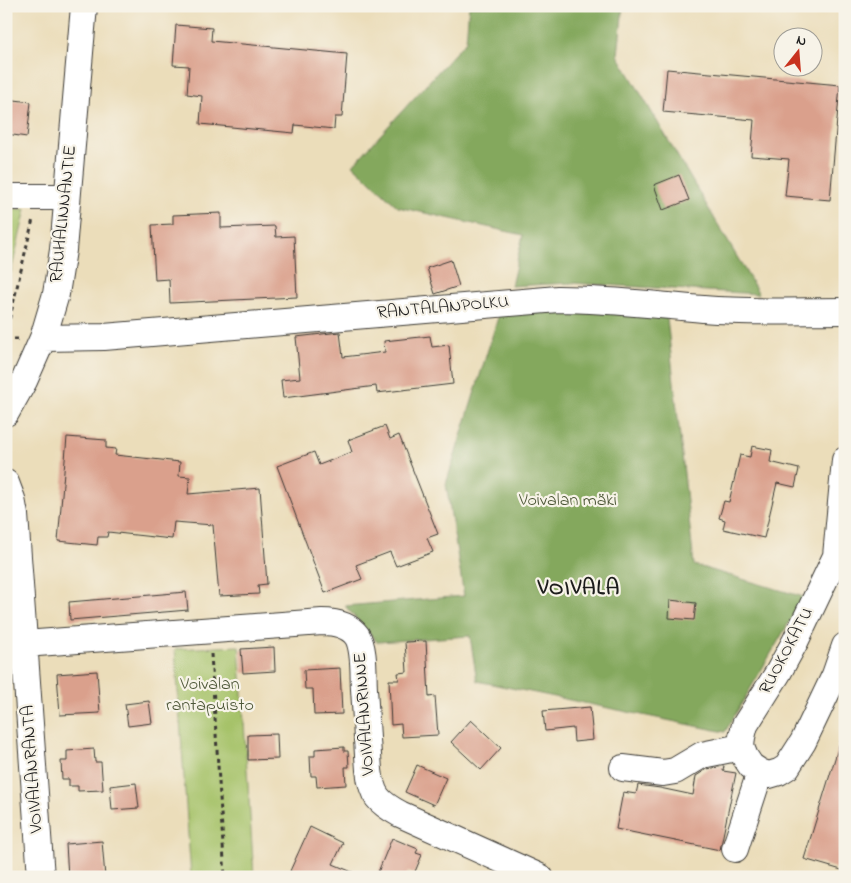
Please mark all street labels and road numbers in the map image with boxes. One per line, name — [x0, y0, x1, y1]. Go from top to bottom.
street label: RAUHALINNANTIE — [44, 144, 84, 284]
street label: RANTALANPOLKU — [376, 289, 510, 327]
street label: RUOKOKATU — [753, 603, 821, 699]
street label: VOIVALANRINNE — [348, 651, 382, 777]
street label: VOIVALANRANTA — [16, 704, 51, 835]

